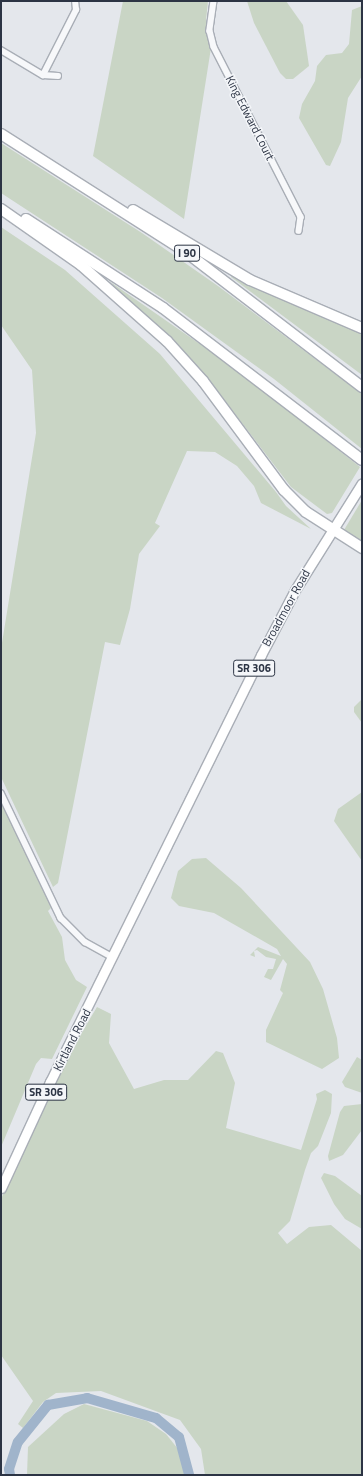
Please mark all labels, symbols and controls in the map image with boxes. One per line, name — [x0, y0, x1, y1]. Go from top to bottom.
street label: King Edward Court — [222, 73, 278, 163]
road number: I 90 — [174, 244, 200, 262]
street label: Broadmoor Road — [259, 567, 313, 649]
road number: SR 306 — [233, 659, 275, 677]
street label: Kirtland Road — [50, 1006, 94, 1074]
road number: SR 306 — [25, 1083, 67, 1101]

